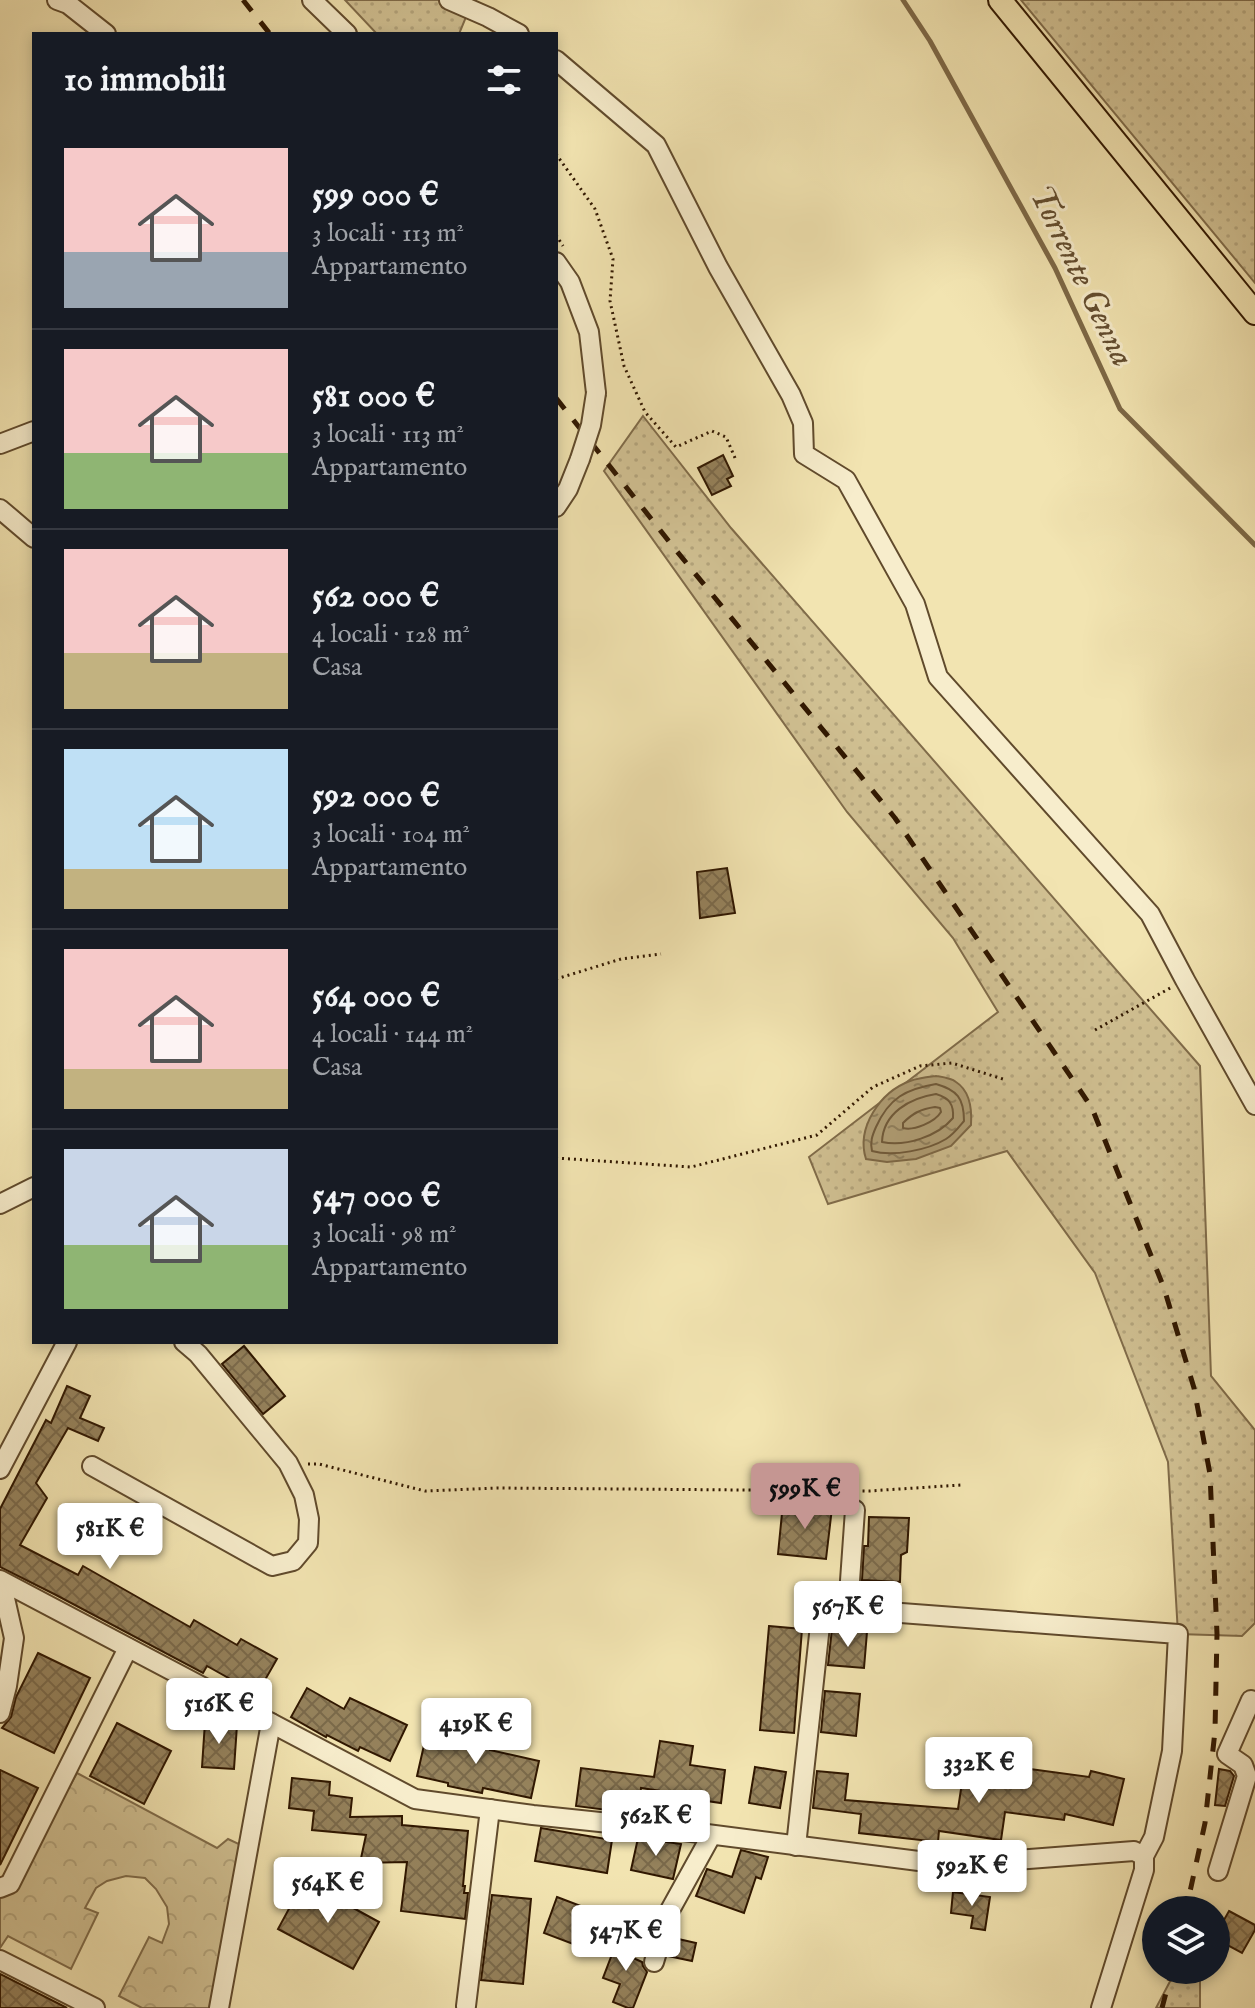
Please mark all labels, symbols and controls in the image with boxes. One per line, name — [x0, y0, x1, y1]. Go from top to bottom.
icon: filters — [482, 58, 526, 102]
text: 10 immobili — [64, 59, 226, 102]
text: 599 000 € — [312, 174, 439, 217]
water label: Torrente Genna — [1019, 178, 1143, 374]
icon: home — [128, 180, 224, 276]
text: 3 locali · 113 m² — [312, 217, 464, 250]
text: Appartamento — [312, 250, 467, 283]
text: 581 000 € — [312, 375, 435, 418]
icon: home — [128, 381, 224, 477]
text: 3 locali · 113 m² — [312, 418, 464, 451]
text: Appartamento — [312, 451, 467, 484]
text: 562 000 € — [312, 575, 439, 618]
icon: home — [128, 581, 224, 677]
text: 4 locali · 128 m² — [312, 618, 470, 651]
text: Casa — [312, 651, 362, 684]
text: 592 000 € — [312, 775, 440, 818]
icon: home — [128, 781, 224, 877]
text: 3 locali · 104 m² — [312, 818, 470, 851]
text: Appartamento — [312, 851, 467, 884]
text: 564 000 € — [312, 975, 440, 1018]
icon: home — [128, 981, 224, 1077]
text: 4 locali · 144 m² — [312, 1018, 473, 1051]
text: Casa — [312, 1051, 362, 1084]
text: 547 000 € — [312, 1175, 441, 1218]
icon: home — [128, 1181, 224, 1277]
text: 3 locali · 98 m² — [312, 1218, 457, 1251]
text: Appartamento — [312, 1251, 467, 1284]
pin: 599K € — [740, 1463, 870, 1531]
text: 599K € — [769, 1472, 841, 1505]
pin: 581K € — [45, 1503, 175, 1571]
text: 581K € — [75, 1512, 145, 1545]
pin: 567K € — [783, 1581, 913, 1649]
text: 567K € — [812, 1590, 884, 1623]
pin: 516K € — [154, 1678, 284, 1746]
text: 516K € — [184, 1687, 254, 1720]
pin: 419K € — [411, 1698, 541, 1766]
text: 419K € — [439, 1707, 513, 1740]
pin: 332K € — [914, 1737, 1044, 1805]
text: 332K € — [943, 1746, 1015, 1779]
pin: 562K € — [591, 1790, 721, 1858]
text: 562K € — [620, 1799, 692, 1832]
pin: 592K € — [907, 1840, 1037, 1908]
text: 592K € — [936, 1849, 1008, 1882]
pin: 564K € — [263, 1857, 393, 1925]
text: 564K € — [292, 1866, 364, 1899]
map controls — [1142, 1896, 1230, 1984]
button: layers — [1142, 1896, 1230, 1984]
pin: 547K € — [561, 1905, 691, 1973]
text: 547K € — [589, 1914, 663, 1947]

